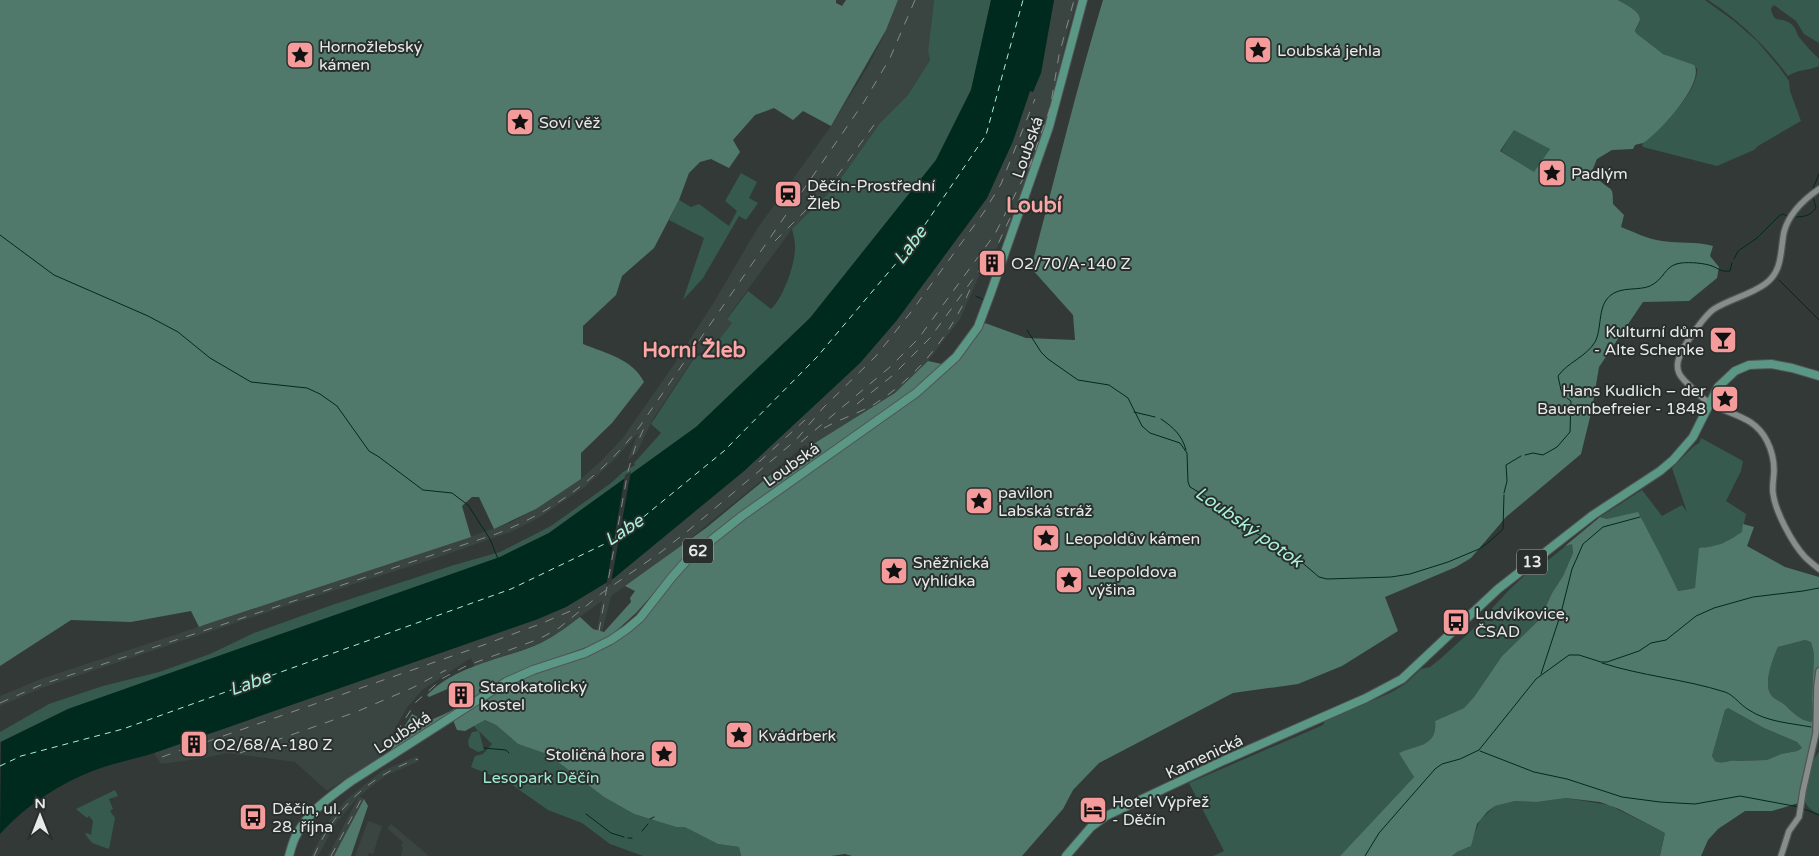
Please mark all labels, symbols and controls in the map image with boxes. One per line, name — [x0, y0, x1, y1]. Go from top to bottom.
place icon: Loubská jehla — [1243, 35, 1273, 65]
place label: Hornožlebský kámen — [319, 37, 423, 75]
place icon: Hornožlebský kámen — [285, 40, 315, 70]
place label: Loubská jehla — [1277, 41, 1381, 61]
place icon: Soví věž — [505, 107, 535, 137]
place label: Soví věž — [539, 113, 601, 133]
street label: Loubská — [1008, 114, 1048, 181]
place icon: Padlým — [1537, 158, 1567, 188]
place label: Padlým — [1571, 164, 1628, 184]
place label: Děčín-Prostřední Žleb — [807, 176, 935, 214]
station icon: Děčín-Prostřední Žleb — [773, 179, 803, 209]
district label: Loubí — [1006, 193, 1063, 218]
water label: Labe — [889, 221, 932, 268]
building icon: O2/70/A-140 Z — [977, 248, 1007, 278]
place label: O2/70/A-140 Z — [1011, 254, 1131, 274]
place label: Kulturní dům - Alte Schenke — [1594, 322, 1704, 360]
bar icon: Kulturní dům - Alte Schenke — [1708, 325, 1738, 355]
district label: Horní Žleb — [642, 338, 746, 363]
place label: Hans Kudlich – der Bauernbefreier - 1848 — [1537, 381, 1707, 419]
place icon: Hans Kudlich – der Bauernbefreier - 1848 — [1710, 384, 1740, 414]
street label: Loubská — [760, 438, 824, 491]
water label: Loubský potok — [1191, 482, 1308, 573]
place label: pavilon Labská stráž — [998, 483, 1093, 521]
place icon: pavilon Labská stráž — [964, 486, 994, 516]
water label: Labe — [600, 509, 648, 551]
place icon: Leopoldův kámen — [1031, 523, 1061, 553]
place label: Leopoldův kámen — [1065, 529, 1200, 549]
road number: 62 — [683, 538, 713, 564]
road number: 13 — [1517, 550, 1547, 574]
place label: Sněžnická vyhlídka — [913, 553, 989, 591]
place icon: Sněžnická vyhlídka — [879, 556, 909, 586]
place label: Leopoldova výšina — [1088, 562, 1177, 600]
place icon: Leopoldova výšina — [1054, 565, 1084, 595]
place label: Ludvíkovice, ČSAD — [1475, 604, 1569, 642]
bus stop icon: Ludvíkovice, ČSAD — [1441, 607, 1471, 637]
water label: Labe — [226, 665, 274, 701]
place label: Starokatolický kostel — [480, 677, 588, 715]
building icon: Starokatolický kostel — [446, 680, 476, 710]
street label: Loubská — [370, 707, 435, 759]
place icon: Kvádrberk — [724, 720, 754, 750]
place label: Kvádrberk — [758, 726, 837, 746]
building icon: O2/68/A-180 Z — [179, 729, 209, 759]
street label: Kamenická — [1162, 730, 1246, 784]
place label: O2/68/A-180 Z — [213, 735, 333, 755]
place icon: Stoličná hora — [649, 739, 679, 769]
place label: Stoličná hora — [546, 745, 645, 765]
park label: Lesopark Děčín — [483, 768, 599, 788]
north arrow — [15, 791, 65, 841]
place label: Hotel Výpřež - Děčín — [1112, 792, 1209, 830]
text: N — [34, 795, 46, 812]
hotel icon: Hotel Výpřež - Děčín — [1078, 795, 1108, 825]
place label: Děčín, ul. 28. října — [272, 799, 341, 837]
bus stop icon: Děčín, ul. 28. října — [238, 802, 268, 832]

